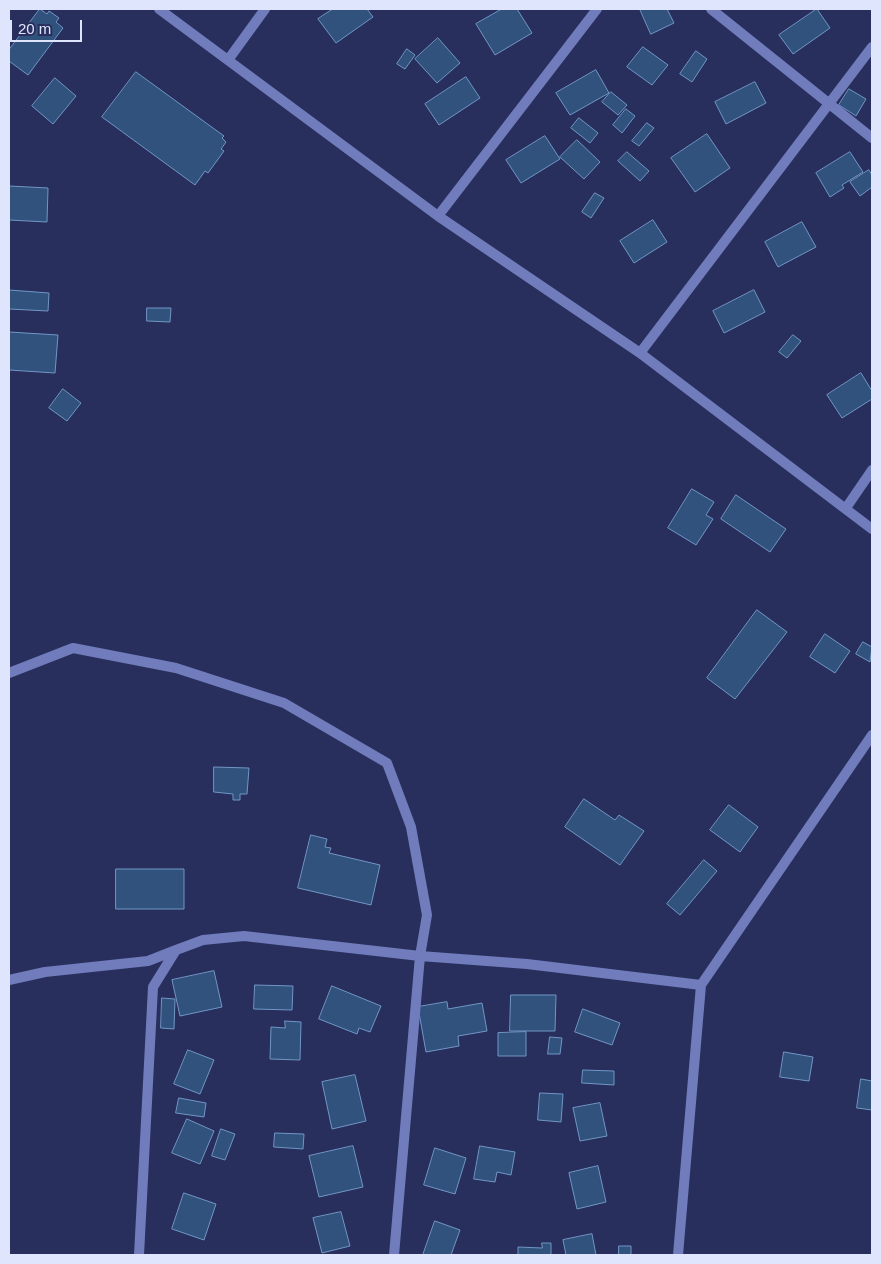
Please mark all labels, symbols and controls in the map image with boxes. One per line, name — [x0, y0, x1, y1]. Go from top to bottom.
scale bar — [12, 10, 85, 42]
text: 20 m — [18, 20, 51, 37]

